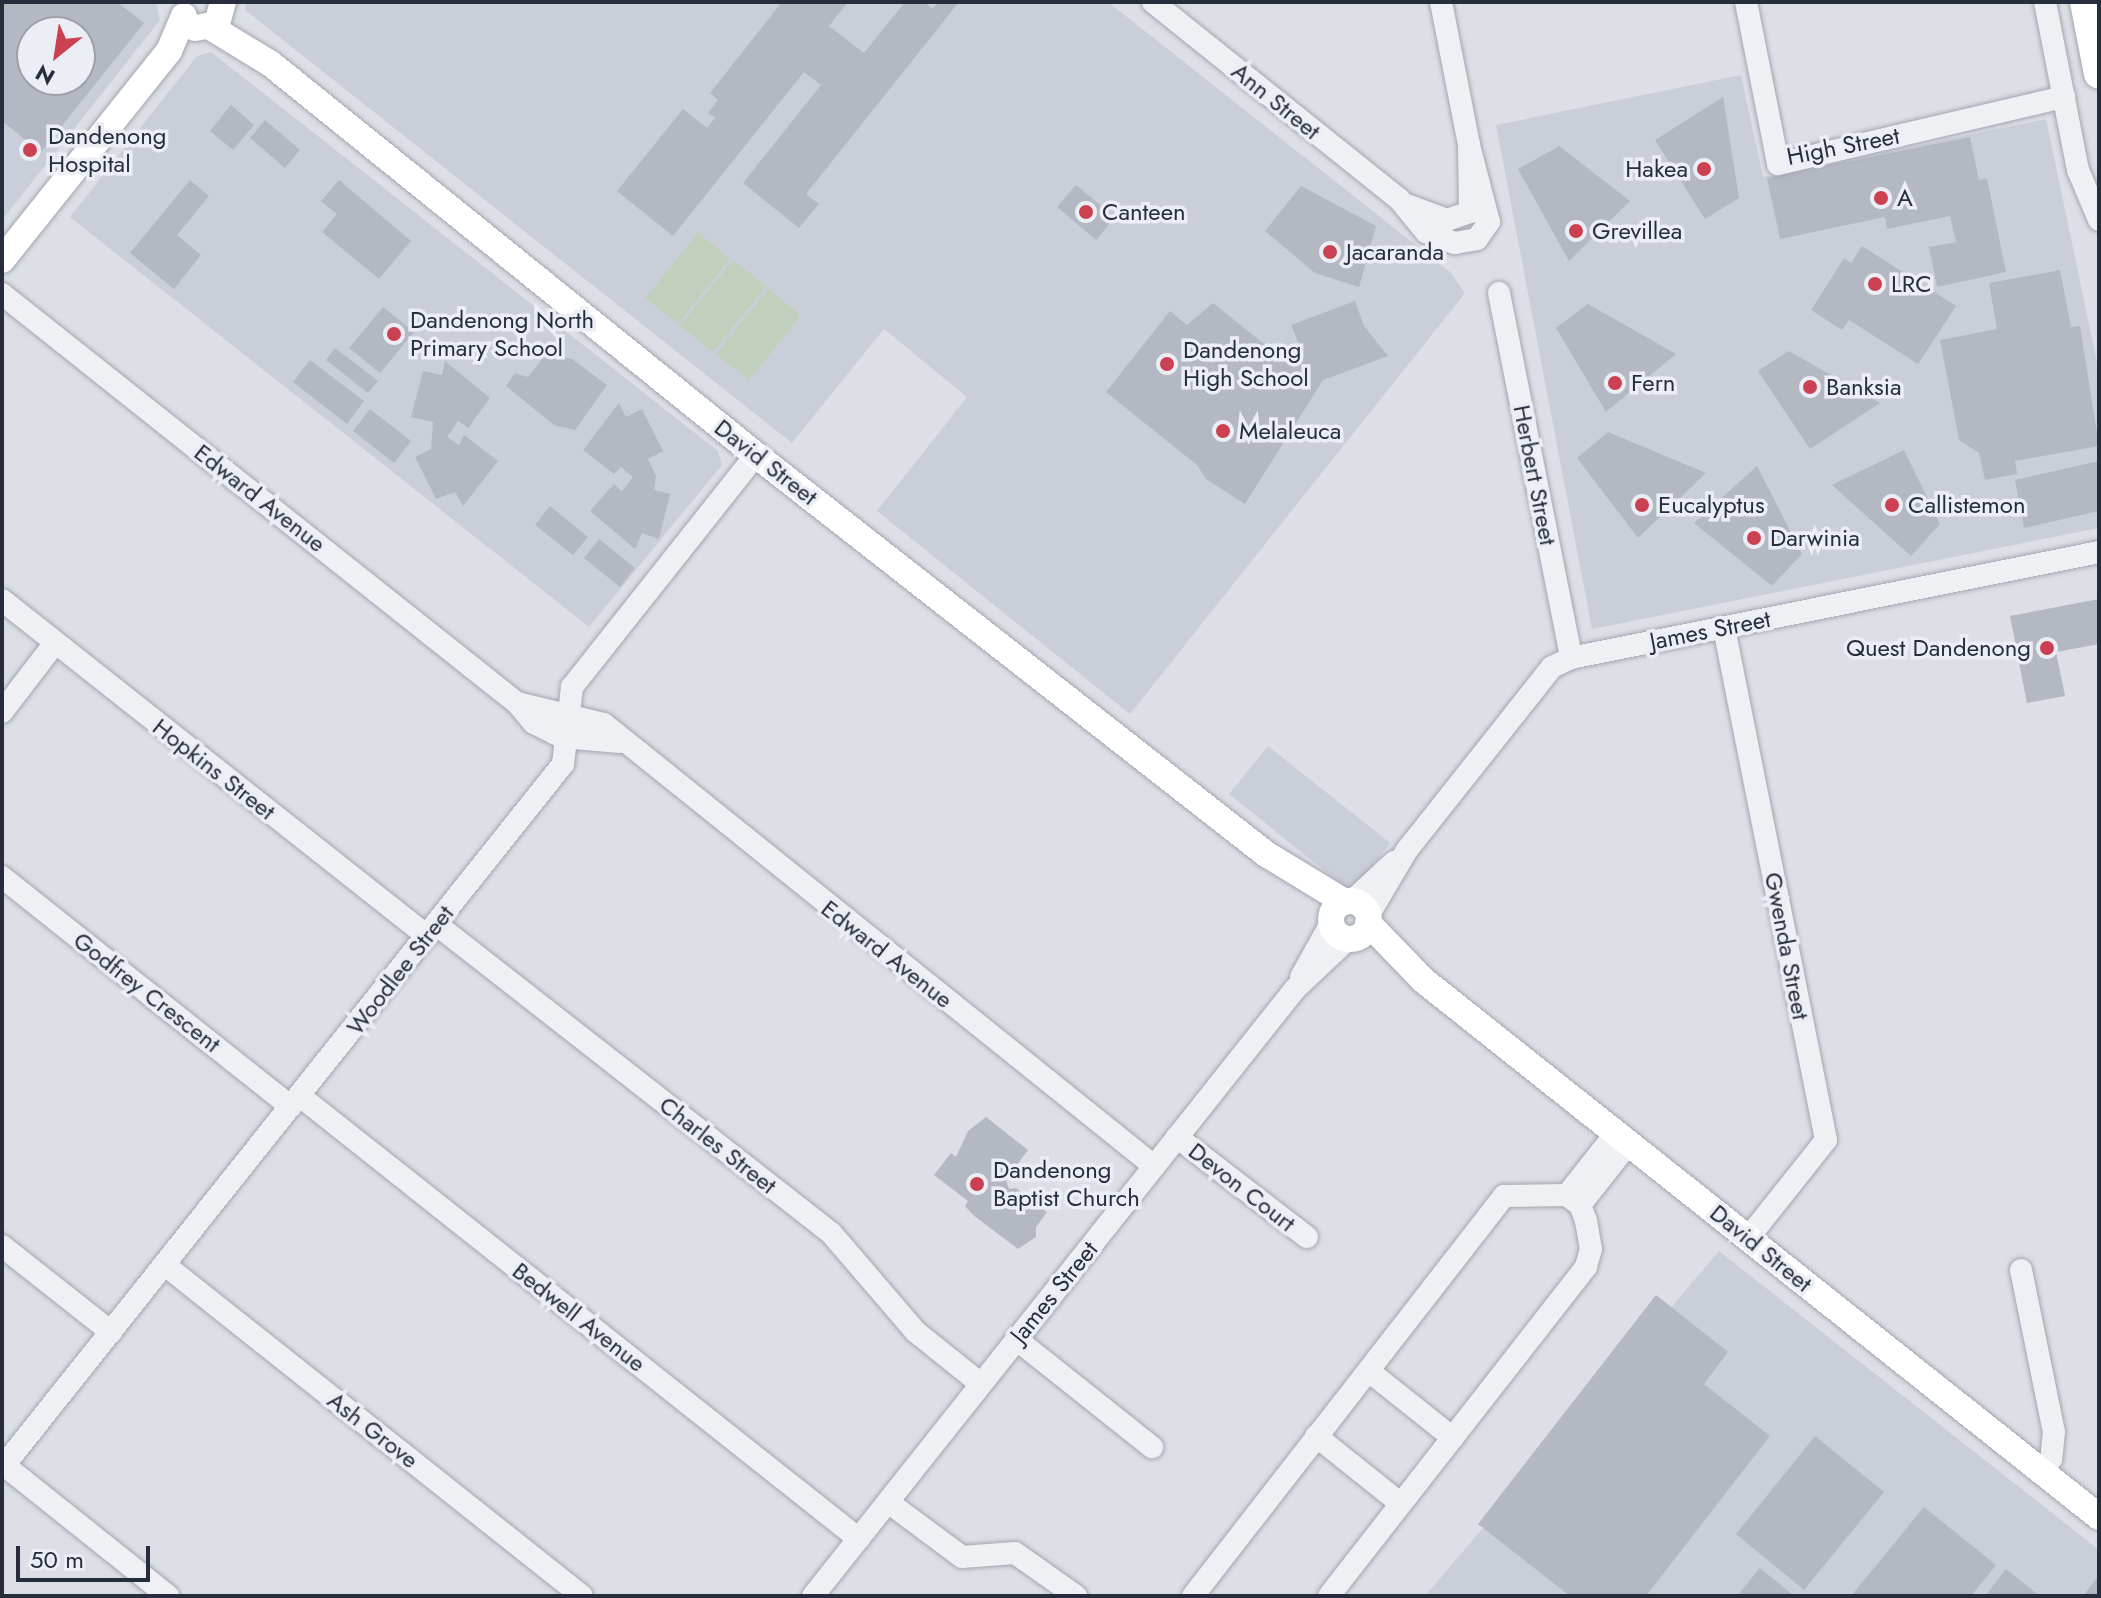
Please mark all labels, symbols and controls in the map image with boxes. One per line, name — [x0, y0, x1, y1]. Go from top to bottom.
north arrow — [16, 16, 96, 96]
text: N — [29, 57, 61, 93]
street label: Ann Street — [1226, 57, 1326, 145]
street label: High Street — [1784, 121, 1902, 171]
place label: Dandenong Hospital — [48, 122, 166, 178]
marker: Dandenong Hospital — [19, 139, 41, 161]
place label: Hakea — [1625, 155, 1688, 183]
marker: Hakea — [1695, 160, 1713, 178]
place label: A — [1897, 184, 1913, 212]
marker: A — [1872, 189, 1890, 207]
place label: Canteen — [1102, 198, 1186, 226]
marker: Canteen — [1077, 203, 1095, 221]
place label: Grevillea — [1592, 217, 1682, 245]
marker: Grevillea — [1567, 222, 1585, 240]
place label: Jacaranda — [1346, 238, 1444, 266]
marker: Jacaranda — [1321, 243, 1339, 261]
place label: LRC — [1891, 270, 1932, 298]
marker: LRC — [1866, 275, 1884, 293]
place label: Dandenong North Primary School — [410, 306, 594, 362]
marker: Dandenong North Primary School — [385, 325, 403, 343]
place label: Dandenong High School — [1183, 336, 1309, 392]
marker: Dandenong High School — [1158, 355, 1176, 373]
place label: Fern — [1631, 369, 1675, 397]
place label: Banksia — [1826, 373, 1902, 401]
marker: Fern — [1606, 374, 1624, 392]
marker: Banksia — [1801, 378, 1819, 396]
street label: Herbert Street — [1507, 402, 1563, 548]
street label: David Street — [709, 413, 823, 511]
place label: Melaleuca — [1239, 417, 1341, 445]
marker: Melaleuca — [1214, 422, 1232, 440]
street label: Edward Avenue — [189, 438, 331, 558]
place label: Eucalyptus — [1658, 491, 1765, 519]
place label: Callistemon — [1908, 491, 2025, 519]
marker: Eucalyptus — [1633, 496, 1651, 514]
marker: Callistemon — [1883, 496, 1901, 514]
place label: Darwinia — [1770, 524, 1860, 552]
marker: Darwinia — [1745, 529, 1763, 547]
street label: James Street — [1647, 604, 1773, 656]
place label: Quest Dandenong — [1846, 634, 2031, 662]
marker: Quest Dandenong — [2038, 639, 2056, 657]
street label: Hopkins Street — [147, 712, 281, 826]
street label: Gwenda Street — [1759, 870, 1815, 1022]
street label: Edward Avenue — [816, 894, 958, 1014]
street label: Woodlee Street — [340, 899, 460, 1041]
street label: Godfrey Crescent — [68, 926, 226, 1058]
street label: Charles Street — [654, 1090, 782, 1200]
street label: Devon Court — [1183, 1136, 1301, 1238]
place label: Dandenong Baptist Church — [993, 1156, 1140, 1212]
marker: Dandenong Baptist Church — [968, 1175, 986, 1193]
street label: David Street — [1704, 1198, 1818, 1298]
street label: James Street — [1004, 1235, 1104, 1349]
street label: Bedwell Avenue — [507, 1256, 651, 1378]
street label: Ash Grove — [322, 1386, 424, 1474]
scale bar — [20, 1530, 154, 1580]
text: 50 m — [30, 1542, 84, 1577]

